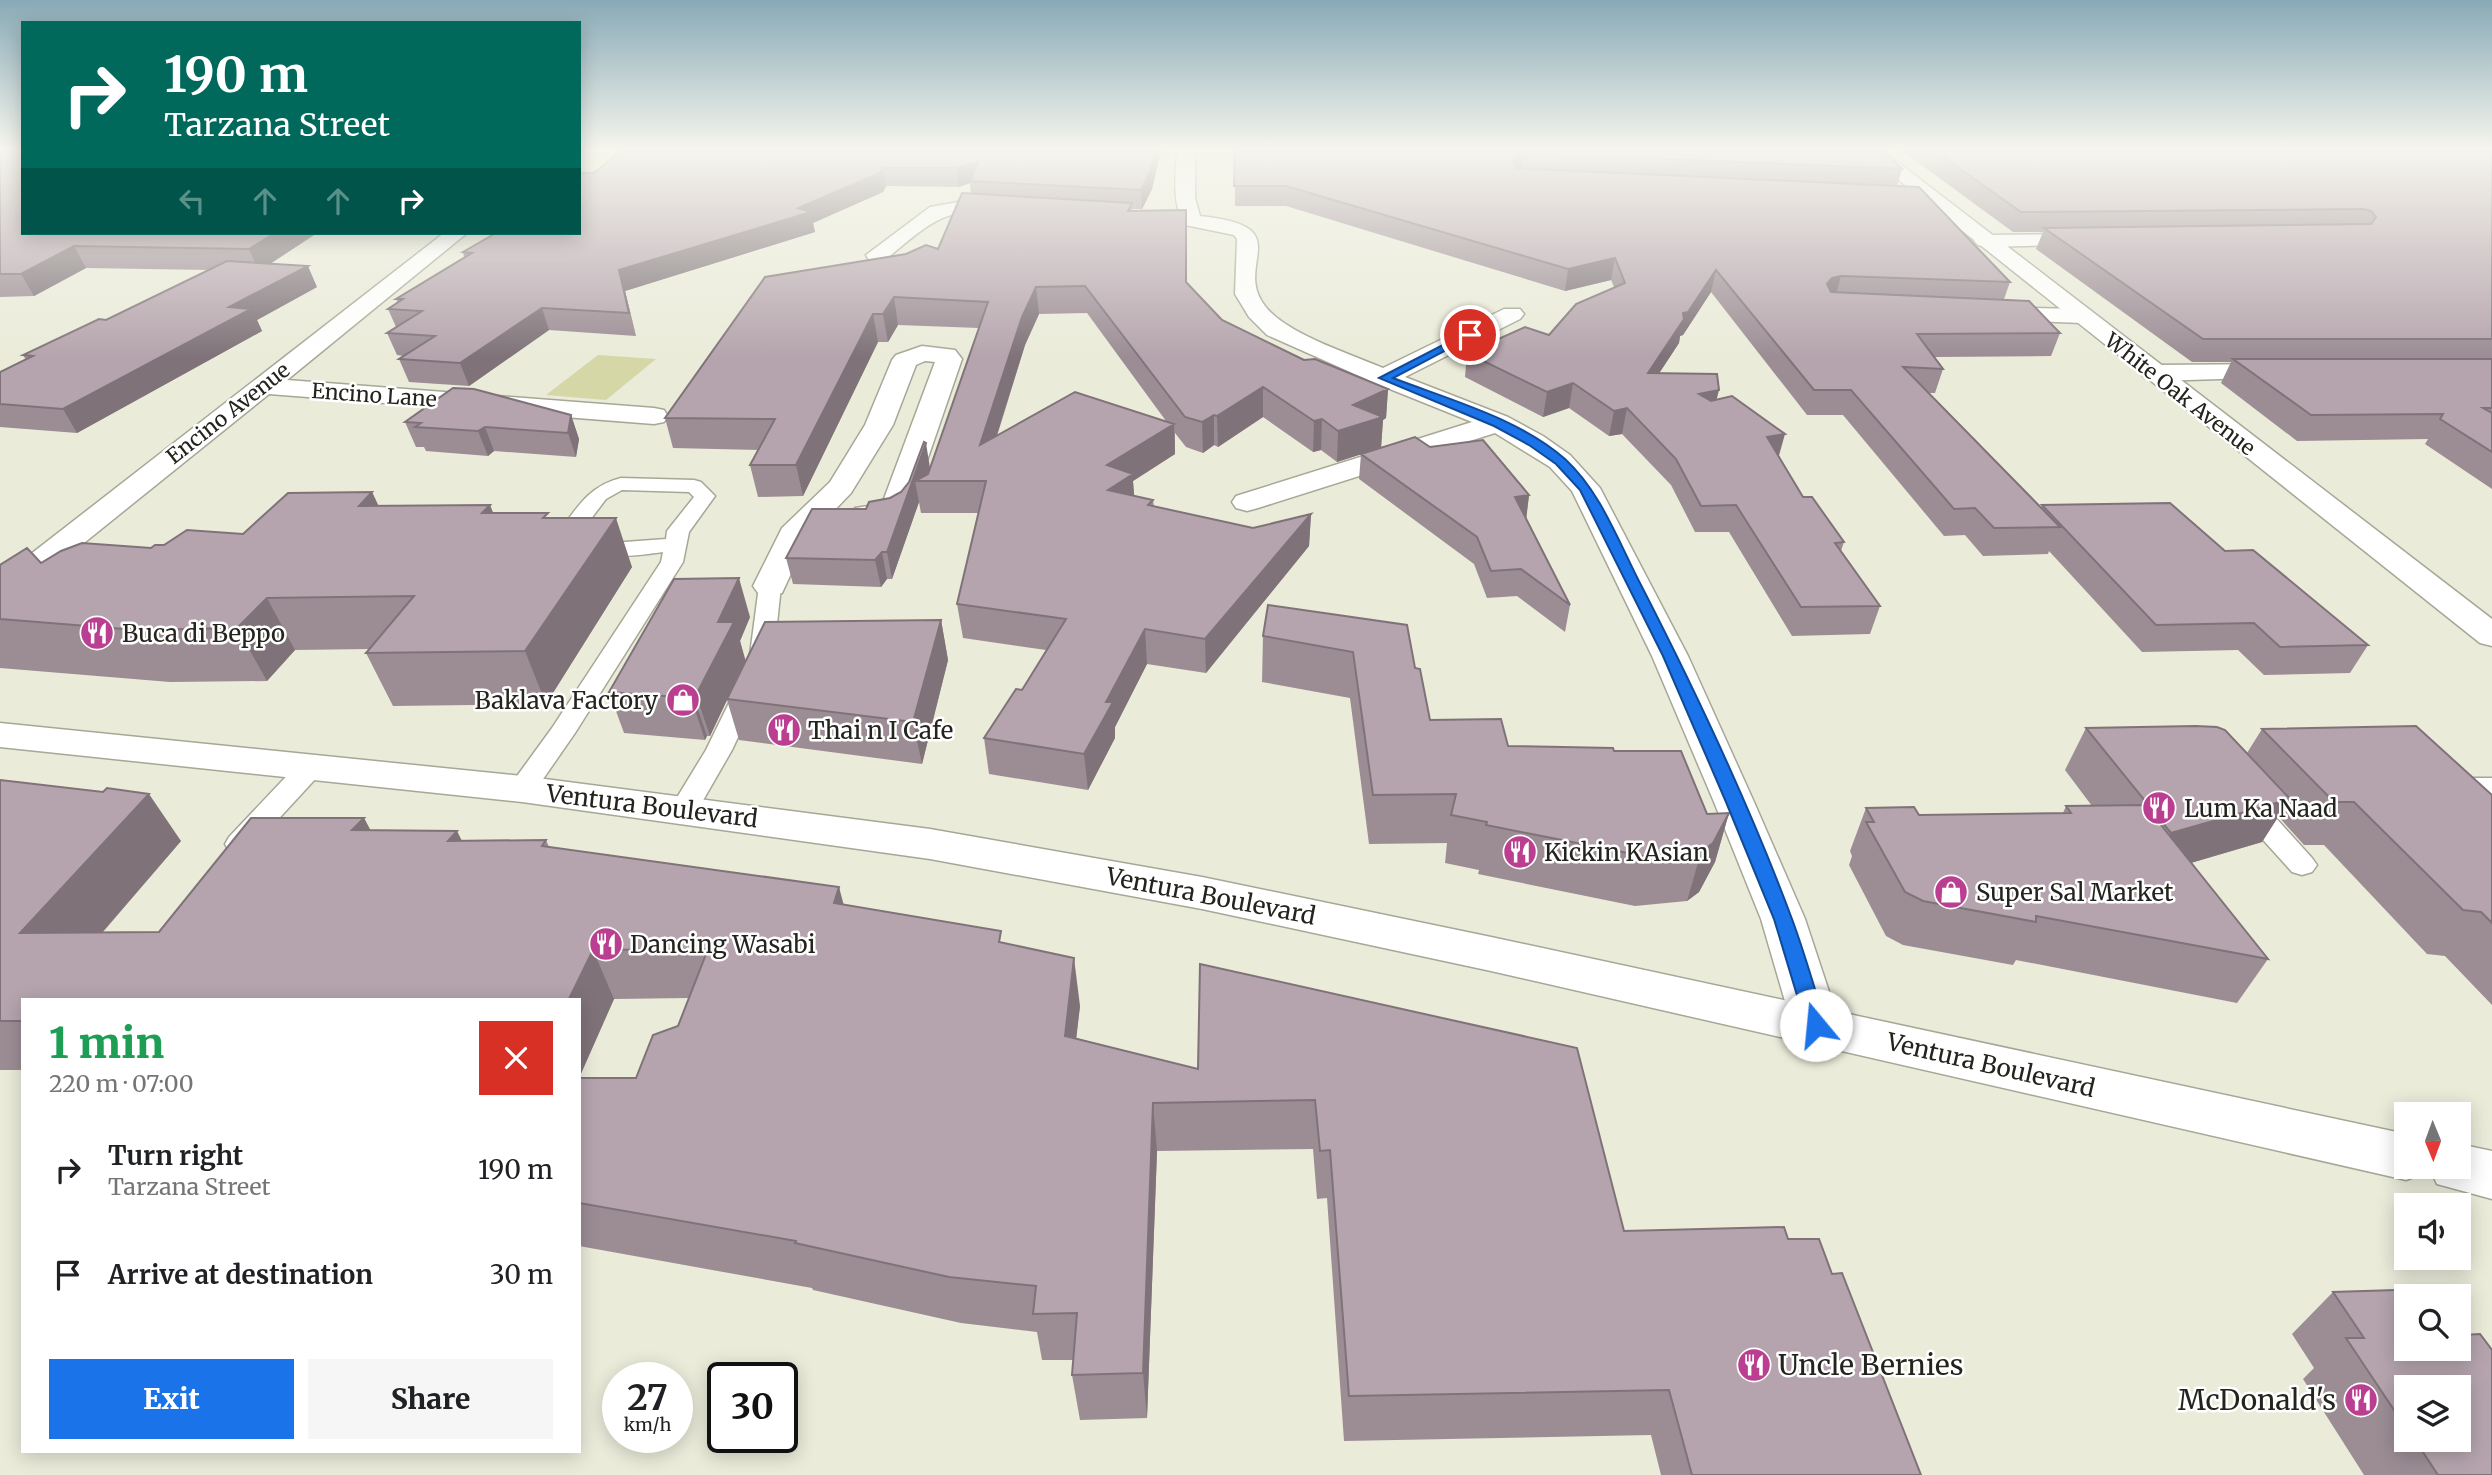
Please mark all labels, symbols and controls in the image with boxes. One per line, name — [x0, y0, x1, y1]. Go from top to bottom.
text: 190 m — [164, 44, 308, 105]
icon: right — [49, 49, 140, 140]
text: Tarzana Street — [164, 105, 390, 145]
icon: left — [173, 182, 211, 220]
icon: ahead — [246, 182, 284, 220]
icon: ahead — [319, 182, 357, 220]
icon: right — [392, 182, 430, 220]
pin — [1440, 305, 1500, 365]
icon: arrive — [1451, 316, 1489, 354]
street label: White Oak Avenue — [2098, 326, 2261, 461]
street label: Encino Avenue — [161, 356, 295, 470]
street label: Encino Lane — [310, 377, 438, 413]
restaurant icon: Buca di Beppo — [78, 614, 116, 652]
place label: Buca di Beppo — [122, 618, 285, 649]
shop icon: Baklava Factory — [664, 681, 702, 719]
place label: Baklava Factory — [474, 685, 658, 716]
restaurant icon: Thai n I Cafe — [765, 711, 803, 749]
place label: Thai n I Cafe — [808, 715, 953, 746]
street label: Ventura Boulevard — [544, 778, 759, 834]
restaurant icon: Lum Ka Naad — [2140, 789, 2178, 827]
place label: Lum Ka Naad — [2184, 793, 2338, 824]
restaurant icon: Kickin KAsian — [1501, 833, 1539, 871]
place label: Kickin KAsian — [1544, 837, 1709, 868]
street label: Ventura Boulevard — [1103, 860, 1318, 932]
shop icon: Super Sal Market — [1932, 873, 1970, 911]
place label: Super Sal Market — [1976, 877, 2174, 908]
restaurant icon: Dancing Wasabi — [587, 925, 625, 963]
place label: Dancing Wasabi — [630, 929, 816, 960]
position arrow — [1779, 988, 1853, 1062]
text: 1 min — [49, 1017, 164, 1069]
button: close — [479, 1021, 553, 1095]
street label: Ventura Boulevard — [1883, 1026, 2098, 1104]
text: 220 m · 07:00 — [49, 1069, 194, 1098]
north arrow — [2394, 1102, 2471, 1180]
map controls — [2394, 1102, 2471, 1452]
text: Turn right — [108, 1139, 243, 1172]
icon: right — [49, 1151, 87, 1189]
text: 190 m — [478, 1153, 553, 1186]
text: Tarzana Street — [108, 1172, 270, 1201]
button: sound — [2394, 1193, 2471, 1270]
icon: arrive — [49, 1256, 87, 1294]
text: Arrive at destination — [108, 1258, 373, 1291]
text: 30 m — [490, 1258, 553, 1291]
button: search — [2394, 1284, 2471, 1361]
restaurant icon: Uncle Bernies — [1735, 1346, 1773, 1384]
place label: Uncle Bernies — [1778, 1347, 1963, 1383]
button: Exit — [49, 1359, 294, 1439]
button: Share — [308, 1359, 553, 1439]
speed limit sign: 30 — [707, 1362, 798, 1453]
button: layers — [2394, 1375, 2471, 1452]
text: 27 — [627, 1376, 668, 1420]
restaurant icon: McDonald's — [2342, 1381, 2380, 1419]
place label: McDonald's — [2178, 1382, 2336, 1418]
text: km/h — [624, 1413, 671, 1436]

